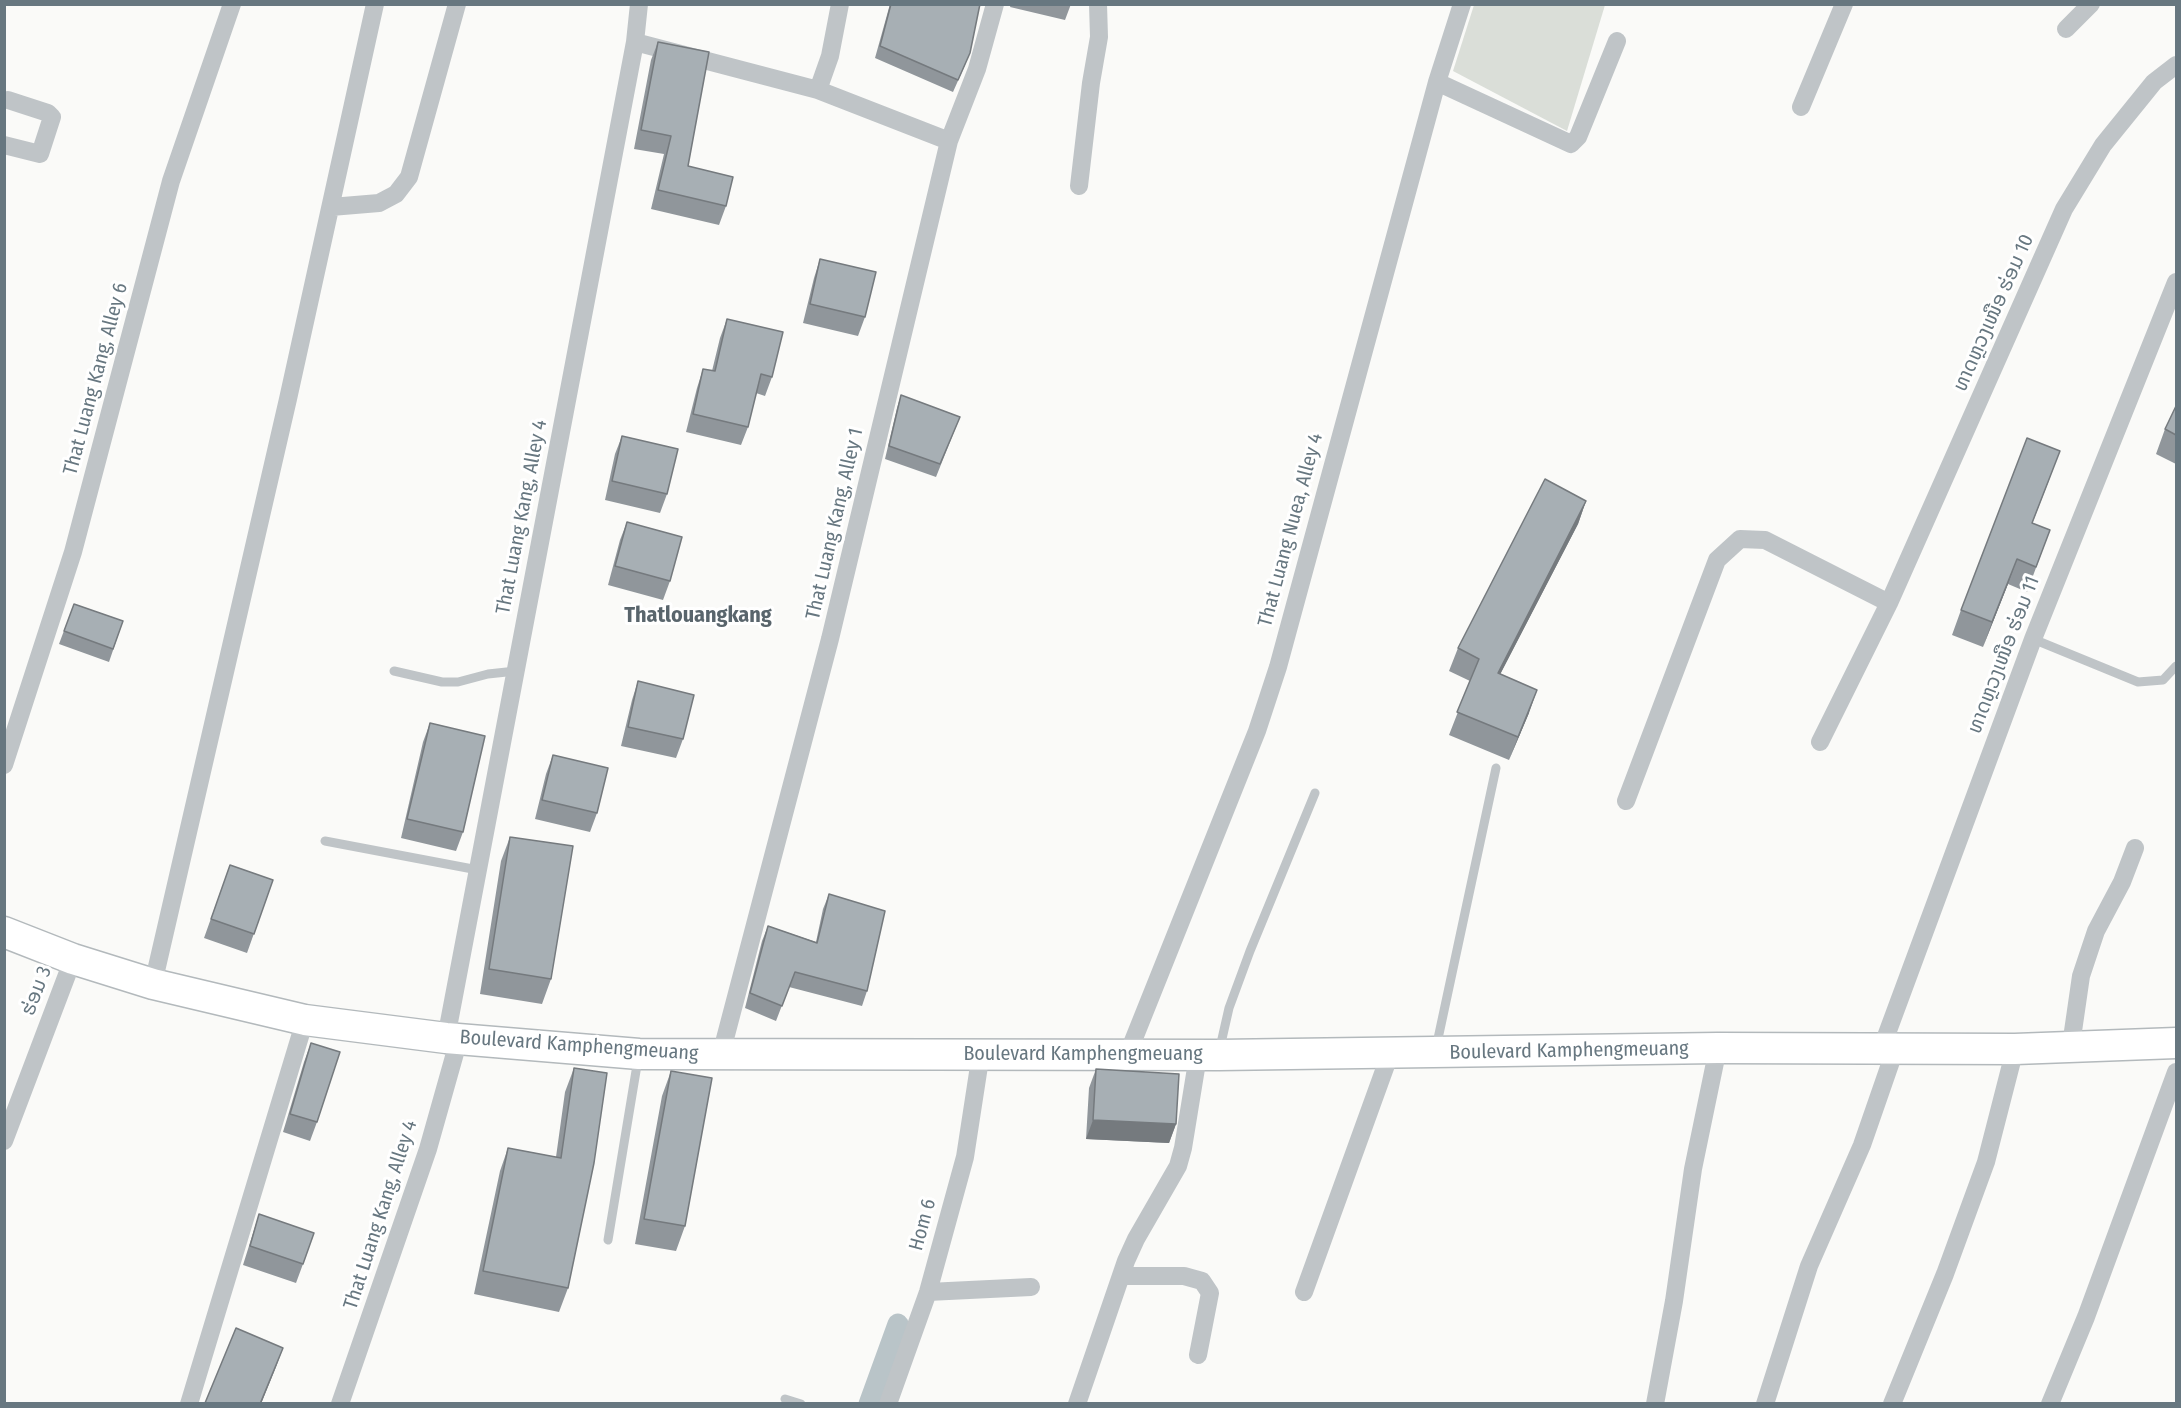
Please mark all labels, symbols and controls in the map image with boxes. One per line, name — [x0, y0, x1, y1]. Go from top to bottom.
street label: ທາດຫຼວງເໜືອ ຮ່ອມ 10 — [1949, 231, 2039, 395]
street label: That Luang Kang, Alley 6 — [59, 280, 133, 478]
street label: That Luang Kang, Alley 4 — [491, 418, 553, 616]
street label: That Luang Kang, Alley 1 — [801, 426, 869, 622]
street label: That Luang Nuea, Alley 4 — [1254, 431, 1328, 629]
street label: ທາດຫຼວງເໜືອ ຮ່ອມ 11 — [1963, 573, 2045, 737]
district label: Thatlouangkang — [624, 603, 772, 629]
street label: ຮ່ອມ 3 — [17, 963, 57, 1019]
street label: Boulevard Kamphengmeuang — [459, 1026, 699, 1066]
street label: Boulevard Kamphengmeuang — [1449, 1037, 1689, 1065]
street label: Boulevard Kamphengmeuang — [963, 1042, 1203, 1066]
street label: That Luang Kang, Alley 4 — [339, 1117, 423, 1313]
street label: Hom 6 — [905, 1196, 941, 1254]

